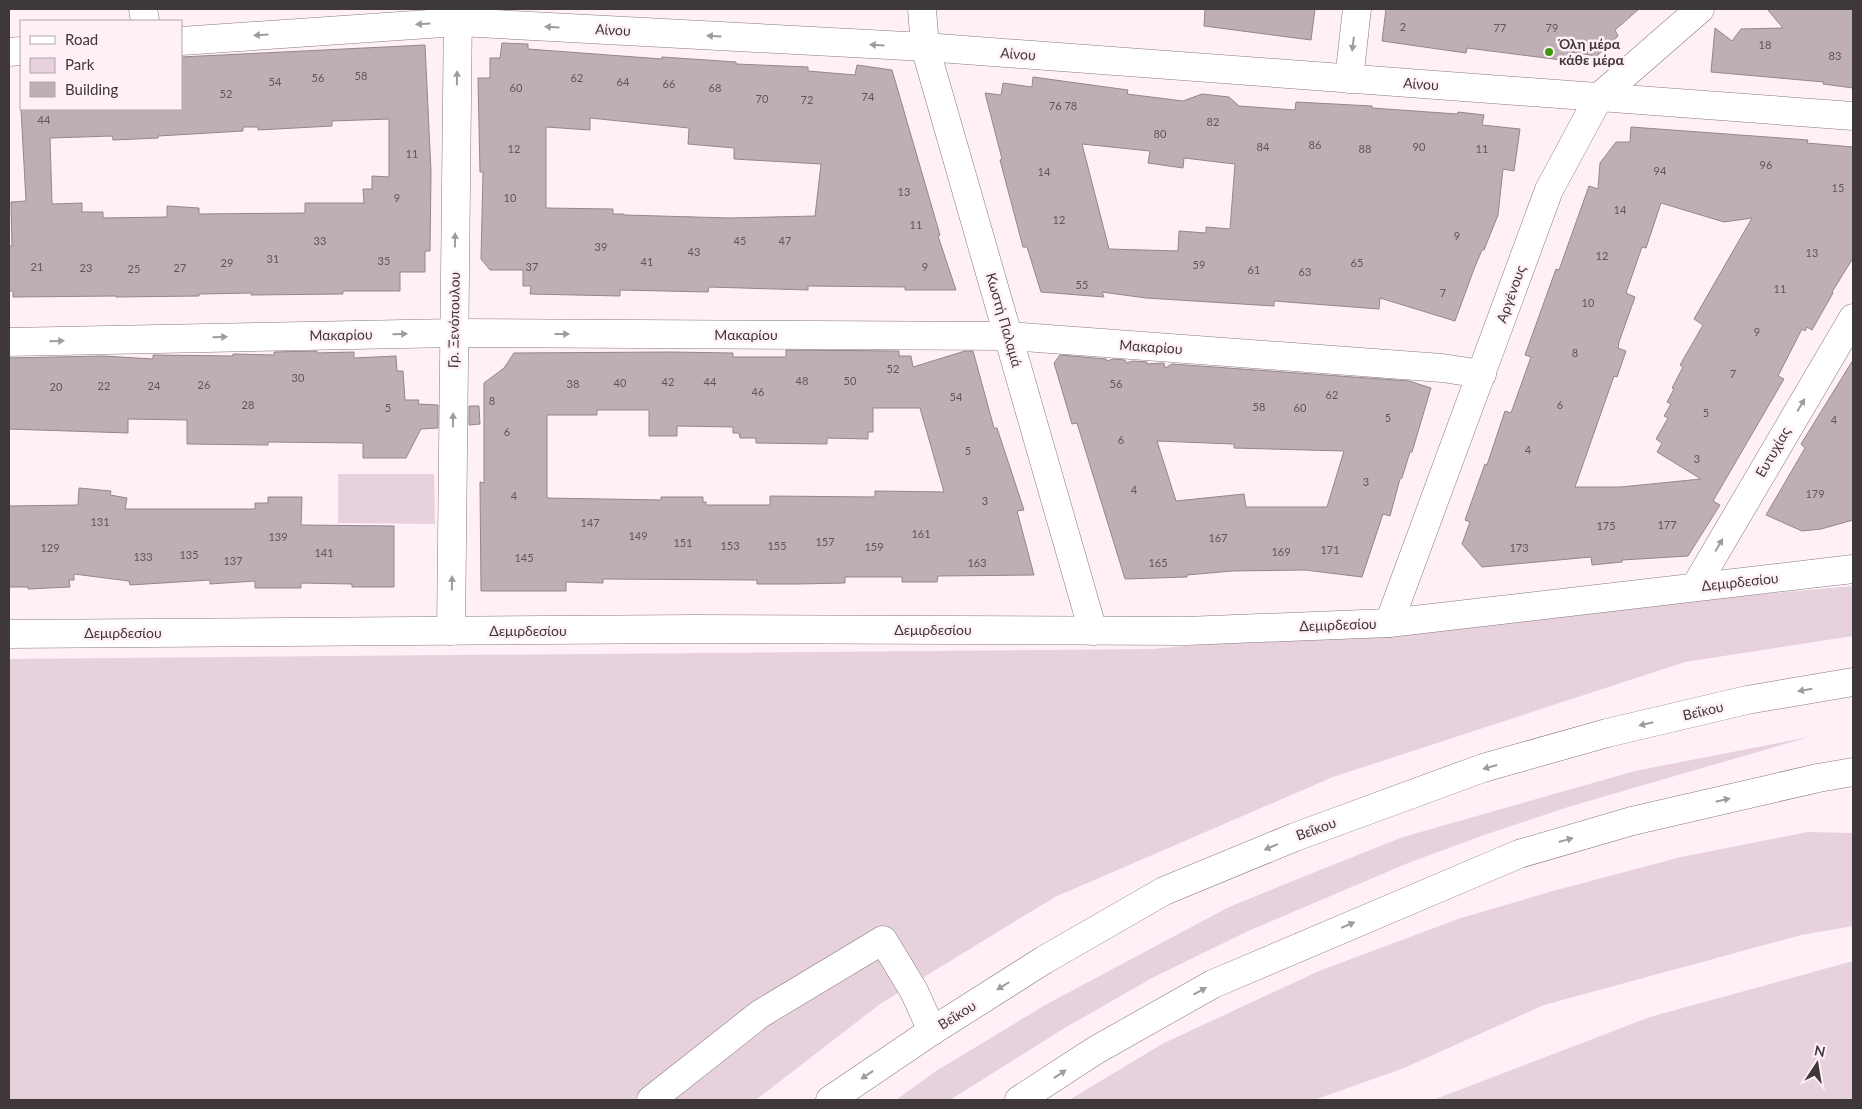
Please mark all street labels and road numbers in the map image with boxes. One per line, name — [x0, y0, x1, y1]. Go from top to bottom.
street label: Αίνου — [595, 20, 631, 39]
street label: Αίνου — [1000, 44, 1036, 63]
street label: Αίνου — [1403, 74, 1439, 93]
street label: Αργένους — [1492, 262, 1529, 325]
street label: Κωστή Παλαμά — [983, 271, 1026, 370]
street label: Γρ. Ξενόπουλου — [444, 272, 463, 368]
street label: Μακαρίου — [309, 325, 373, 344]
street label: Μακαρίου — [714, 326, 778, 343]
street label: Μακαρίου — [1119, 336, 1183, 357]
street label: Ευτυχίας — [1751, 423, 1794, 480]
street label: Δεμιρδεσίου — [1701, 569, 1779, 594]
street label: Δεμιρδεσίου — [1299, 615, 1377, 634]
street label: Δεμιρδεσίου — [894, 621, 972, 638]
street label: Δεμιρδεσίου — [489, 622, 567, 639]
street label: Δεμιρδεσίου — [84, 624, 162, 641]
street label: Βεΐκου — [1681, 698, 1725, 723]
street label: Βεΐκου — [1293, 813, 1338, 844]
street label: Βεΐκου — [935, 996, 979, 1033]

